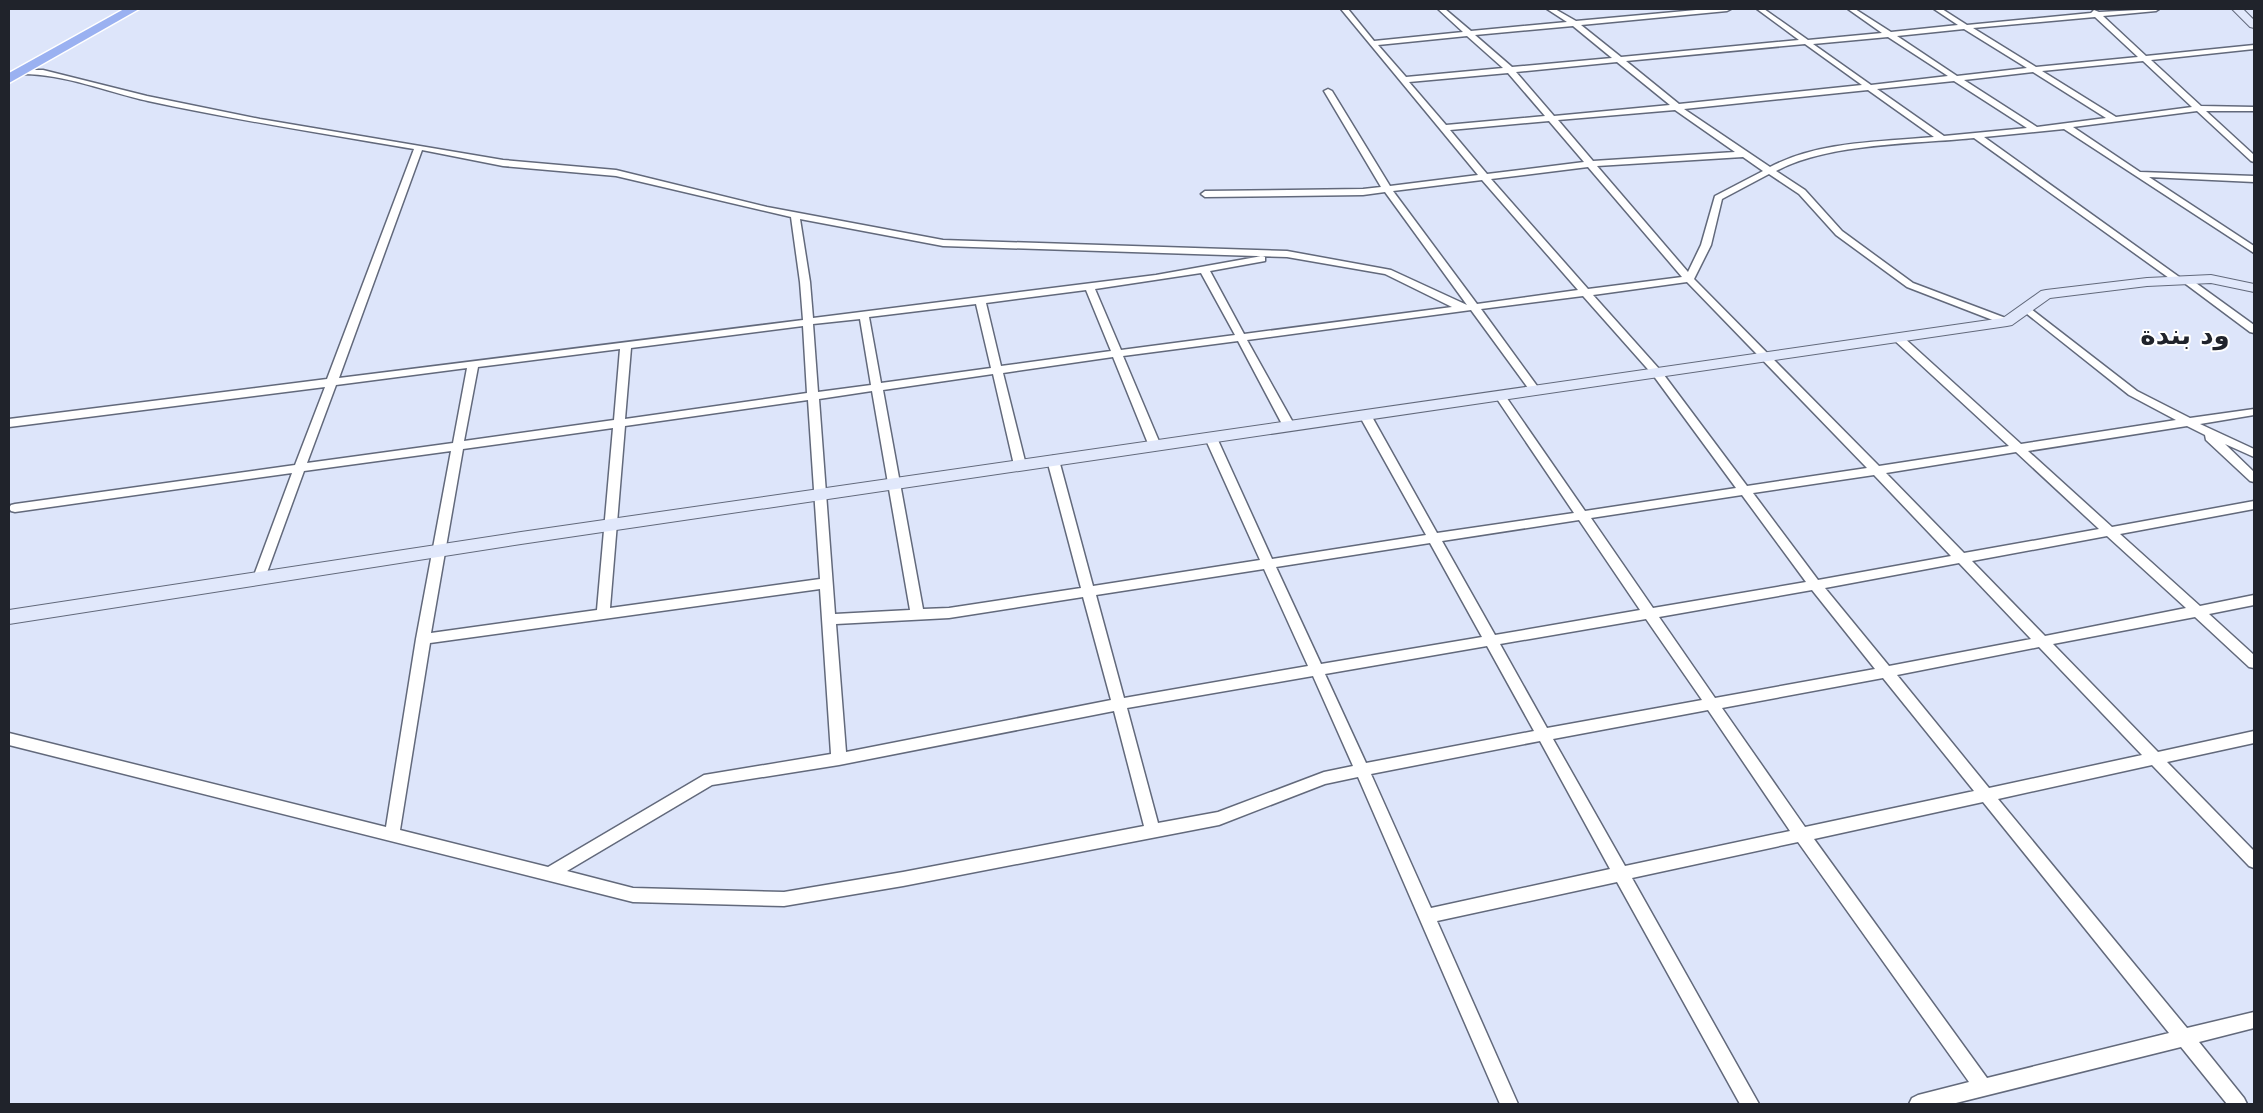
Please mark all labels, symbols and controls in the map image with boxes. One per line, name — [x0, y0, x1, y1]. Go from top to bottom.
district label: ود بندة — [2140, 320, 2230, 351]

